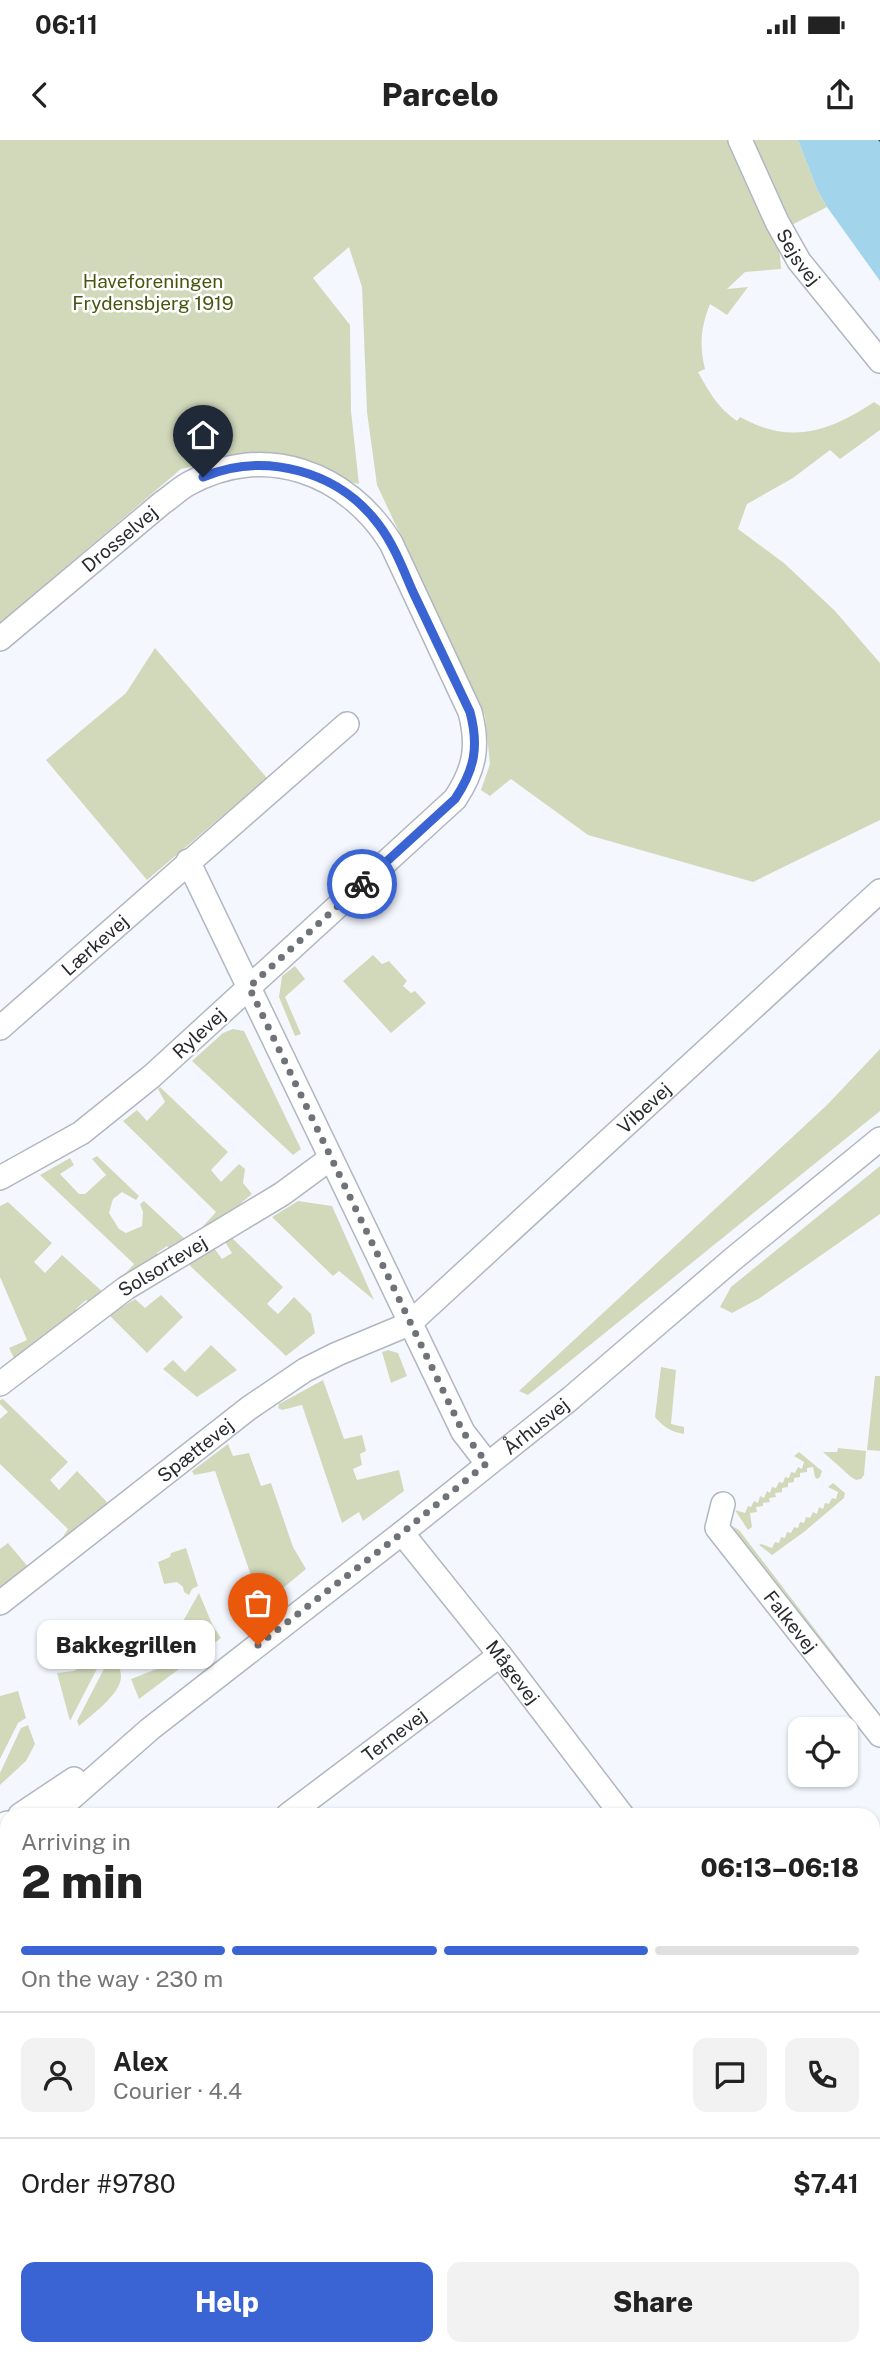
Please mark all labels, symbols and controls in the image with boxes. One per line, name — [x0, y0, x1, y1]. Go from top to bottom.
text: 06:11 — [35, 9, 98, 40]
icon: back — [21, 76, 59, 114]
text: Parcelo — [381, 76, 499, 113]
icon: share — [821, 76, 859, 114]
street label: Sejsvej — [772, 225, 825, 290]
park label: Haveforeningen Frydensbjerg 1919 — [72, 270, 234, 314]
pin — [173, 405, 233, 477]
icon: home — [184, 416, 222, 454]
street label: Drosselvej — [77, 501, 162, 577]
courier — [327, 849, 397, 919]
icon: bike — [343, 865, 381, 903]
street label: Lærkevej — [57, 910, 133, 980]
street label: Rylevej — [168, 1003, 230, 1063]
street label: Vibevej — [613, 1078, 675, 1138]
street label: Solsortevej — [114, 1231, 211, 1301]
street label: Århusvej — [498, 1393, 573, 1459]
street label: Spættevej — [153, 1414, 238, 1487]
pin — [228, 1573, 288, 1645]
icon: bag — [239, 1584, 277, 1622]
street label: Falkevej — [759, 1586, 822, 1657]
callout: Bakkegrillen — [37, 1620, 216, 1670]
text: Bakkegrillen — [56, 1631, 196, 1658]
street label: Mågevej — [482, 1636, 544, 1708]
street label: Ternevej — [358, 1704, 431, 1766]
map controls — [788, 1717, 858, 1787]
button: locate — [788, 1717, 858, 1787]
text: Arriving in — [21, 1828, 131, 1855]
text: 06:13–06:18 — [700, 1852, 859, 1883]
text: 2 min — [21, 1854, 143, 1908]
text: On the way · 230 m — [21, 1965, 223, 1992]
button: person — [21, 2038, 95, 2112]
button: chat — [693, 2038, 767, 2112]
button: phone — [785, 2038, 859, 2112]
text: Alex — [113, 2046, 169, 2077]
text: Courier · 4.4 — [113, 2077, 242, 2104]
text: Order #9780 — [21, 2168, 176, 2199]
text: $7.41 — [793, 2168, 859, 2199]
button: Help — [21, 2262, 433, 2342]
button: Share — [447, 2262, 859, 2342]

